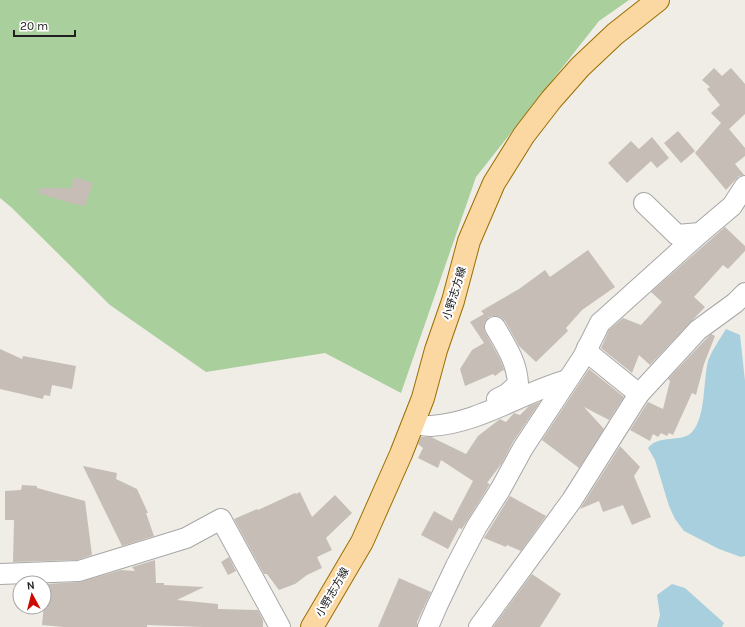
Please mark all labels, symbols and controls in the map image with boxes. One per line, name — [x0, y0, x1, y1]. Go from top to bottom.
scale bar — [14, 12, 75, 38]
text: 20 m — [20, 19, 48, 33]
street label: 小野志方線 — [440, 265, 469, 321]
street label: 小野志方線 — [313, 565, 352, 619]
north arrow — [12, 575, 52, 615]
text: N — [26, 579, 36, 593]

